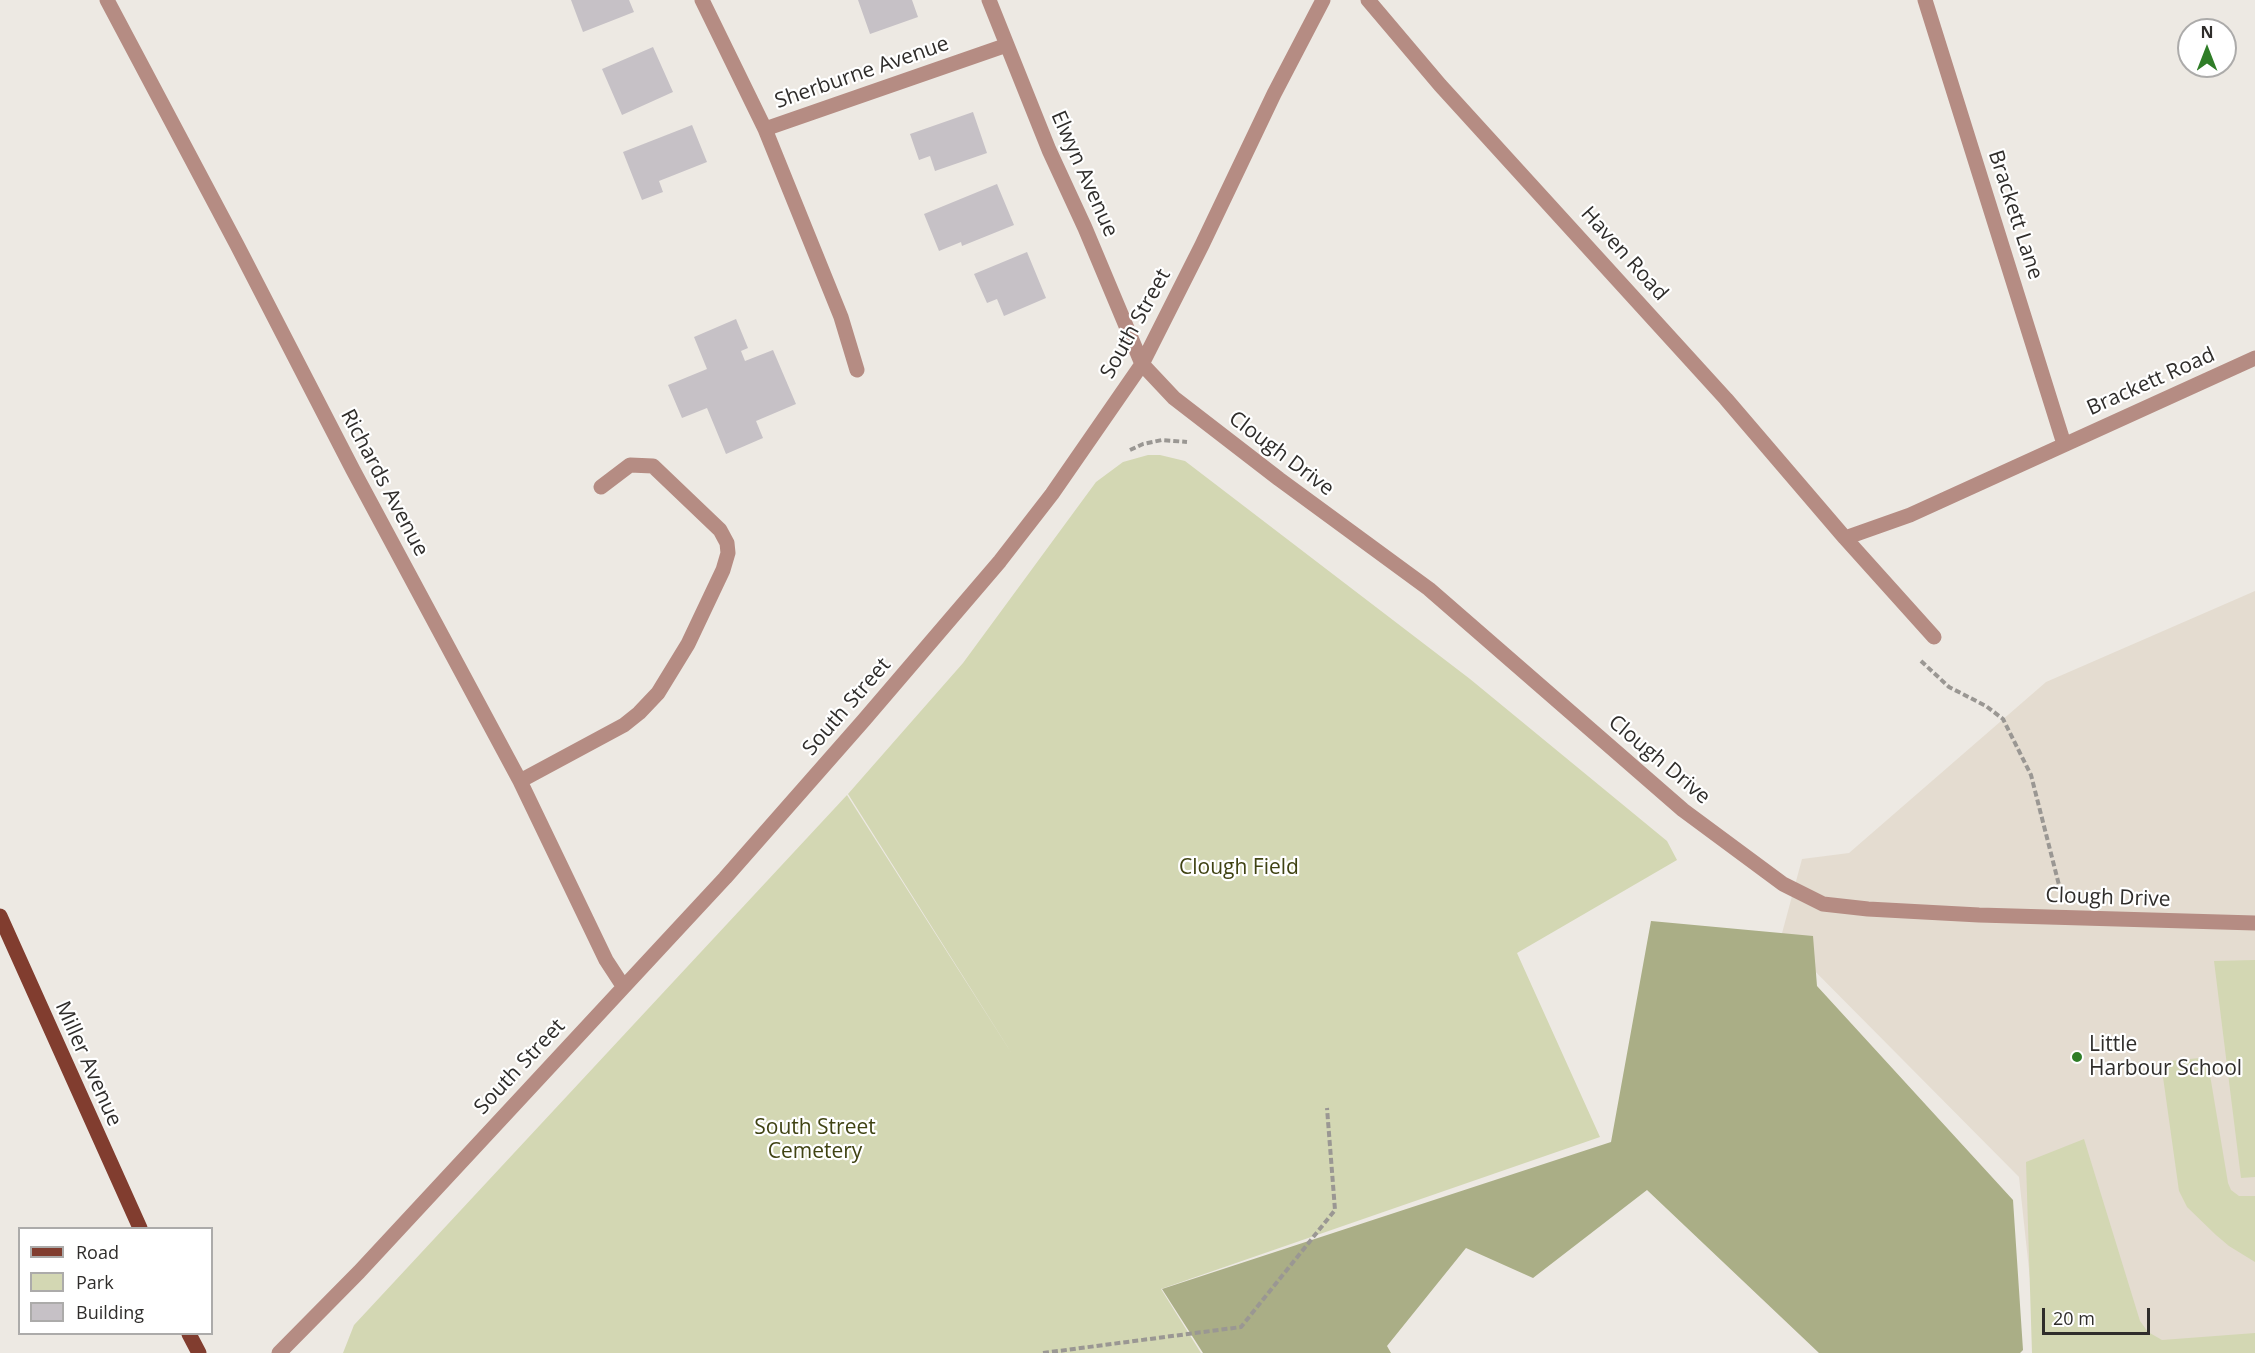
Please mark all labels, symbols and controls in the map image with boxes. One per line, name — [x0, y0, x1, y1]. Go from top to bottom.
north arrow — [2177, 18, 2237, 78]
text: N — [2200, 21, 2214, 43]
street label: Sherburne Avenue — [772, 31, 952, 115]
street label: Elwyn Avenue — [1045, 107, 1123, 241]
street label: Brackett Lane — [1982, 147, 2048, 283]
street label: Haven Road — [1575, 202, 1673, 306]
street label: South Street — [1096, 265, 1176, 383]
street label: Brackett Road — [2083, 343, 2219, 421]
street label: Richards Avenue — [335, 405, 433, 561]
street label: Clough Drive — [1223, 406, 1339, 502]
street label: South Street — [798, 653, 896, 761]
street label: Clough Drive — [1603, 710, 1715, 810]
park label: Clough Field — [1179, 855, 1299, 881]
street label: Clough Drive — [2045, 883, 2171, 913]
street label: Miller Avenue — [49, 998, 127, 1130]
street label: South Street — [469, 1014, 571, 1120]
place label: Little Harbour School — [2089, 1032, 2242, 1082]
marker: Little Harbour School — [2070, 1050, 2084, 1064]
park label: South Street Cemetery — [754, 1115, 876, 1165]
legend — [18, 1227, 213, 1335]
text: Road — [76, 1240, 119, 1264]
text: Park — [76, 1270, 114, 1294]
scale bar — [2045, 1296, 2153, 1334]
text: Building — [76, 1300, 144, 1324]
text: 20 m — [2053, 1306, 2095, 1330]

